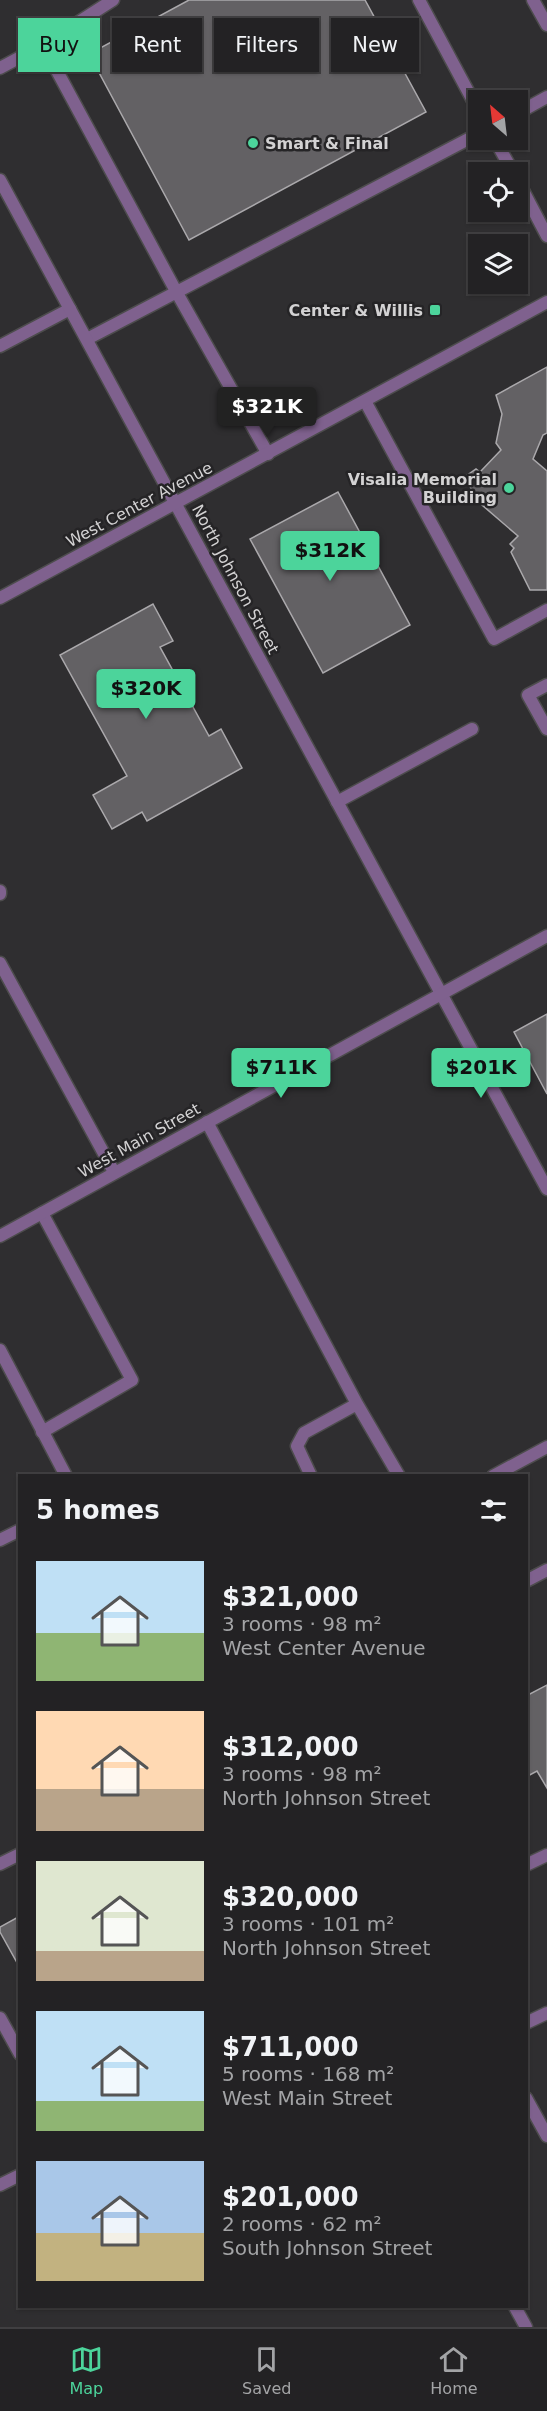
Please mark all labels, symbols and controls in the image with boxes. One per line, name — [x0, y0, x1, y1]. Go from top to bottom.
chip: Buy — [18, 18, 100, 72]
chip: Rent — [112, 18, 202, 72]
chip: Filters — [214, 18, 319, 72]
chip: New — [331, 18, 419, 72]
north arrow — [468, 90, 528, 150]
map controls — [468, 90, 528, 294]
place label: Smart & Final — [265, 134, 389, 153]
marker: Smart & Final — [246, 136, 260, 150]
button: locate — [468, 162, 528, 222]
button: layers — [468, 234, 528, 294]
place label: Center & Willis — [288, 301, 423, 320]
marker: Center & Willis — [428, 303, 442, 317]
pin: $321K — [225, 387, 309, 438]
text: $321K — [231, 394, 303, 418]
street label: West Center Avenue — [63, 458, 216, 551]
place label: Visalia Memorial Building — [348, 470, 497, 507]
marker: Visalia Memorial Building — [502, 481, 516, 495]
street label: North Johnson Street — [188, 501, 283, 657]
pin: $312K — [288, 531, 372, 582]
text: $312K — [294, 538, 366, 562]
pin: $320K — [104, 669, 188, 720]
text: $320K — [110, 676, 182, 700]
pin: $711K — [239, 1048, 323, 1099]
pin: $201K — [439, 1048, 523, 1099]
text: $711K — [245, 1055, 317, 1079]
text: $201K — [445, 1055, 517, 1079]
street label: West Main Street — [75, 1099, 203, 1182]
icon: filters — [477, 1494, 510, 1527]
text: 5 homes — [36, 1495, 160, 1525]
text: $321,000 — [222, 1582, 359, 1612]
icon: home — [84, 1585, 156, 1657]
text: 3 rooms · 98 m² — [222, 1612, 382, 1636]
text: West Center Avenue — [222, 1636, 426, 1660]
text: $312,000 — [222, 1732, 359, 1762]
icon: home — [84, 1735, 156, 1807]
text: 3 rooms · 98 m² — [222, 1762, 382, 1786]
text: North Johnson Street — [222, 1786, 430, 1810]
text: $320,000 — [222, 1882, 359, 1912]
icon: home — [84, 1885, 156, 1957]
text: 3 rooms · 101 m² — [222, 1912, 394, 1936]
text: North Johnson Street — [222, 1936, 430, 1960]
text: $711,000 — [222, 2032, 359, 2062]
icon: home — [84, 2035, 156, 2107]
text: 5 rooms · 168 m² — [222, 2062, 394, 2086]
text: West Main Street — [222, 2086, 392, 2110]
text: $201,000 — [222, 2182, 359, 2212]
icon: home — [84, 2185, 156, 2257]
text: 2 rooms · 62 m² — [222, 2212, 382, 2236]
text: South Johnson Street — [222, 2236, 432, 2260]
tab: Map — [69, 2343, 103, 2398]
tab: Saved — [242, 2343, 291, 2398]
tab: Home — [430, 2343, 478, 2398]

